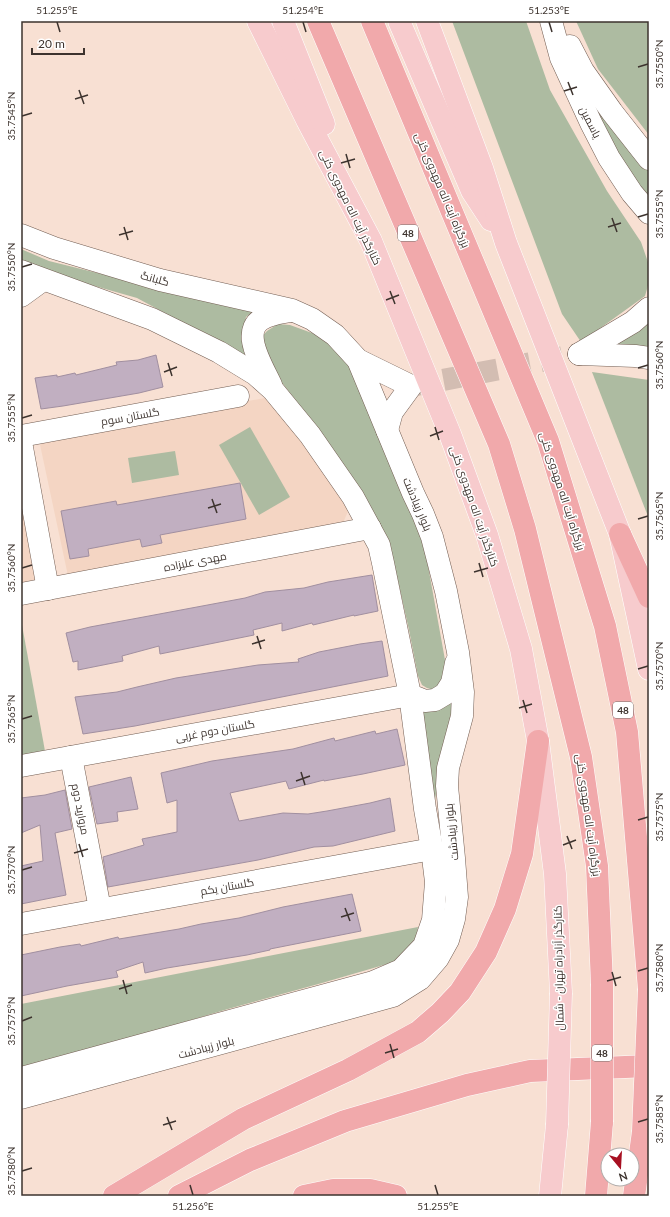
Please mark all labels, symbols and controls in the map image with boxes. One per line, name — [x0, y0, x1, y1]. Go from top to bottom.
text: 51.255°E — [36, 4, 78, 16]
text: 51.254°E — [282, 4, 324, 16]
text: 51.253°E — [528, 4, 570, 16]
scale bar — [32, 30, 84, 56]
text: 20 m — [38, 36, 65, 51]
text: 35.7550°N — [653, 40, 665, 88]
text: 35.7545°N — [5, 92, 17, 140]
street label: یاسمین — [577, 104, 604, 140]
street label: بزرگراه آیت اله مهدوی کنی — [412, 131, 473, 250]
street label: کنارگذر آیت اله مهدوی کنی — [316, 147, 385, 267]
text: 35.7555°N — [653, 190, 665, 238]
road number: 48 — [398, 225, 418, 241]
text: 35.7550°N — [5, 243, 17, 291]
street label: گلبانگ — [139, 268, 171, 288]
text: 35.7560°N — [653, 341, 665, 389]
text: 35.7555°N — [5, 394, 17, 442]
street label: گلستان سوم — [100, 404, 161, 430]
street label: بزرگراه آیت اله مهدوی کنی — [537, 430, 588, 552]
street label: کنارگذر آیت اله مهدوی کنی — [447, 444, 502, 569]
street label: بلوار زیبادشت — [400, 475, 435, 533]
text: 35.7565°N — [653, 492, 665, 540]
text: 35.7560°N — [5, 544, 17, 592]
street label: مهدی علیزاده — [162, 549, 228, 574]
text: 35.7570°N — [653, 642, 665, 690]
text: 35.7565°N — [5, 695, 17, 743]
road number: 48 — [613, 702, 633, 718]
street label: گلستان دوم غربی — [174, 717, 256, 745]
street label: بزرگراه آیت اله مهدوی کنی — [573, 753, 604, 877]
street label: مروارید دوم — [68, 782, 92, 836]
text: 35.7575°N — [653, 793, 665, 841]
street label: بلوار زیبادشت — [442, 803, 461, 861]
text: 35.7570°N — [5, 846, 17, 894]
street label: گلستان یکم — [199, 875, 255, 899]
street label: کنارگذر آزادراه تهران - شمال — [550, 905, 567, 1031]
text: 35.7580°N — [653, 944, 665, 992]
text: 35.7575°N — [5, 997, 17, 1045]
street label: بلوار زیبادشت — [177, 1033, 236, 1062]
road number: 48 — [592, 1045, 612, 1061]
text: 35.7585°N — [653, 1095, 665, 1143]
text: 35.7580°N — [5, 1147, 17, 1195]
north arrow — [600, 1147, 640, 1187]
text: N — [617, 1169, 629, 1184]
text: 51.256°E — [172, 1200, 214, 1212]
text: 51.255°E — [417, 1200, 459, 1212]

